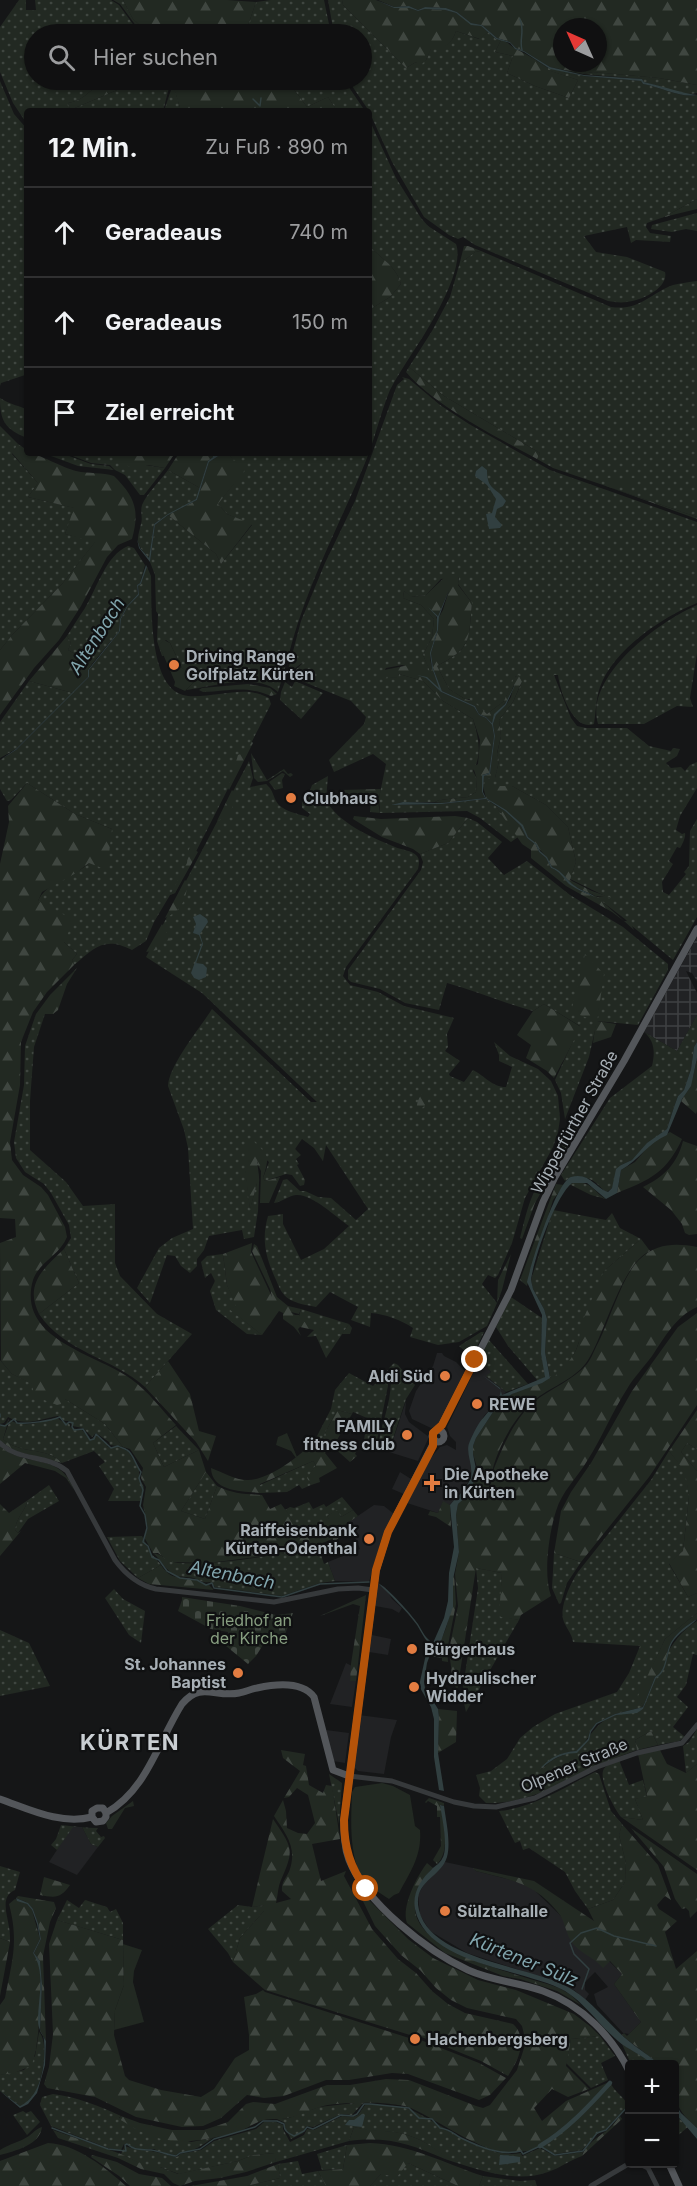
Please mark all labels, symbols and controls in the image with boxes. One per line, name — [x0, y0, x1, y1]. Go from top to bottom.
north arrow — [553, 18, 607, 72]
search box — [24, 24, 372, 90]
icon: search — [45, 41, 78, 74]
text: Hier suchen — [93, 44, 218, 70]
text: 12 Min. — [48, 132, 138, 163]
text: Zu Fuß · 890 m — [205, 135, 348, 159]
icon: ahead — [48, 216, 81, 249]
text: Geradeaus — [105, 219, 222, 245]
text: 740 m — [289, 220, 348, 244]
icon: ahead — [48, 306, 81, 339]
text: Geradeaus — [105, 309, 222, 335]
text: 150 m — [292, 310, 348, 334]
icon: arrive — [48, 396, 81, 429]
text: Ziel erreicht — [105, 399, 234, 425]
water label: Altenbach — [64, 594, 129, 679]
place label: Driving Range Golfplatz Kürten — [186, 646, 314, 684]
marker: Driving Range Golfplatz Kürten — [167, 658, 181, 672]
place label: Clubhaus — [303, 788, 377, 808]
marker: Clubhaus — [284, 791, 298, 805]
street label: Wipperfürther Straße — [526, 1047, 622, 1197]
route end — [461, 1346, 487, 1372]
place label: Aldi Süd — [368, 1366, 433, 1386]
marker: Aldi Süd — [438, 1369, 452, 1383]
place label: REWE — [489, 1394, 536, 1414]
marker: REWE — [470, 1397, 484, 1411]
place label: FAMILY fitness club — [303, 1416, 395, 1454]
marker: FAMILY fitness club — [400, 1428, 414, 1442]
place label: Die Apotheke in Kürten — [444, 1464, 549, 1502]
marker: Die Apotheke in Kürten — [425, 1476, 439, 1490]
place label: Raiffeisenbank Kürten-Odenthal — [225, 1520, 358, 1558]
marker: Raiffeisenbank Kürten-Odenthal — [362, 1532, 376, 1546]
water label: Altenbach — [187, 1556, 277, 1593]
park label: Friedhof an der Kirche — [206, 1610, 292, 1648]
place label: Bürgerhaus — [424, 1639, 515, 1659]
marker: Bürgerhaus — [405, 1642, 419, 1656]
place label: St. Johannes Baptist — [124, 1654, 226, 1692]
marker: St. Johannes Baptist — [231, 1666, 245, 1680]
place label: Hydraulischer Widder — [426, 1668, 537, 1706]
marker: Hydraulischer Widder — [407, 1680, 421, 1694]
district label: KÜRTEN — [80, 1729, 180, 1755]
street label: Olpener Straße — [518, 1733, 630, 1797]
route start — [352, 1875, 378, 1901]
place label: Sülztalhalle — [457, 1901, 548, 1921]
marker: Sülztalhalle — [438, 1904, 452, 1918]
water label: Kürtener Sülz — [467, 1928, 581, 1991]
place label: Hachenbergsberg — [427, 2029, 568, 2049]
marker: Hachenbergsberg — [408, 2032, 422, 2046]
map controls — [625, 2060, 679, 2168]
button: + — [625, 2060, 679, 2114]
button: − — [625, 2114, 679, 2168]

